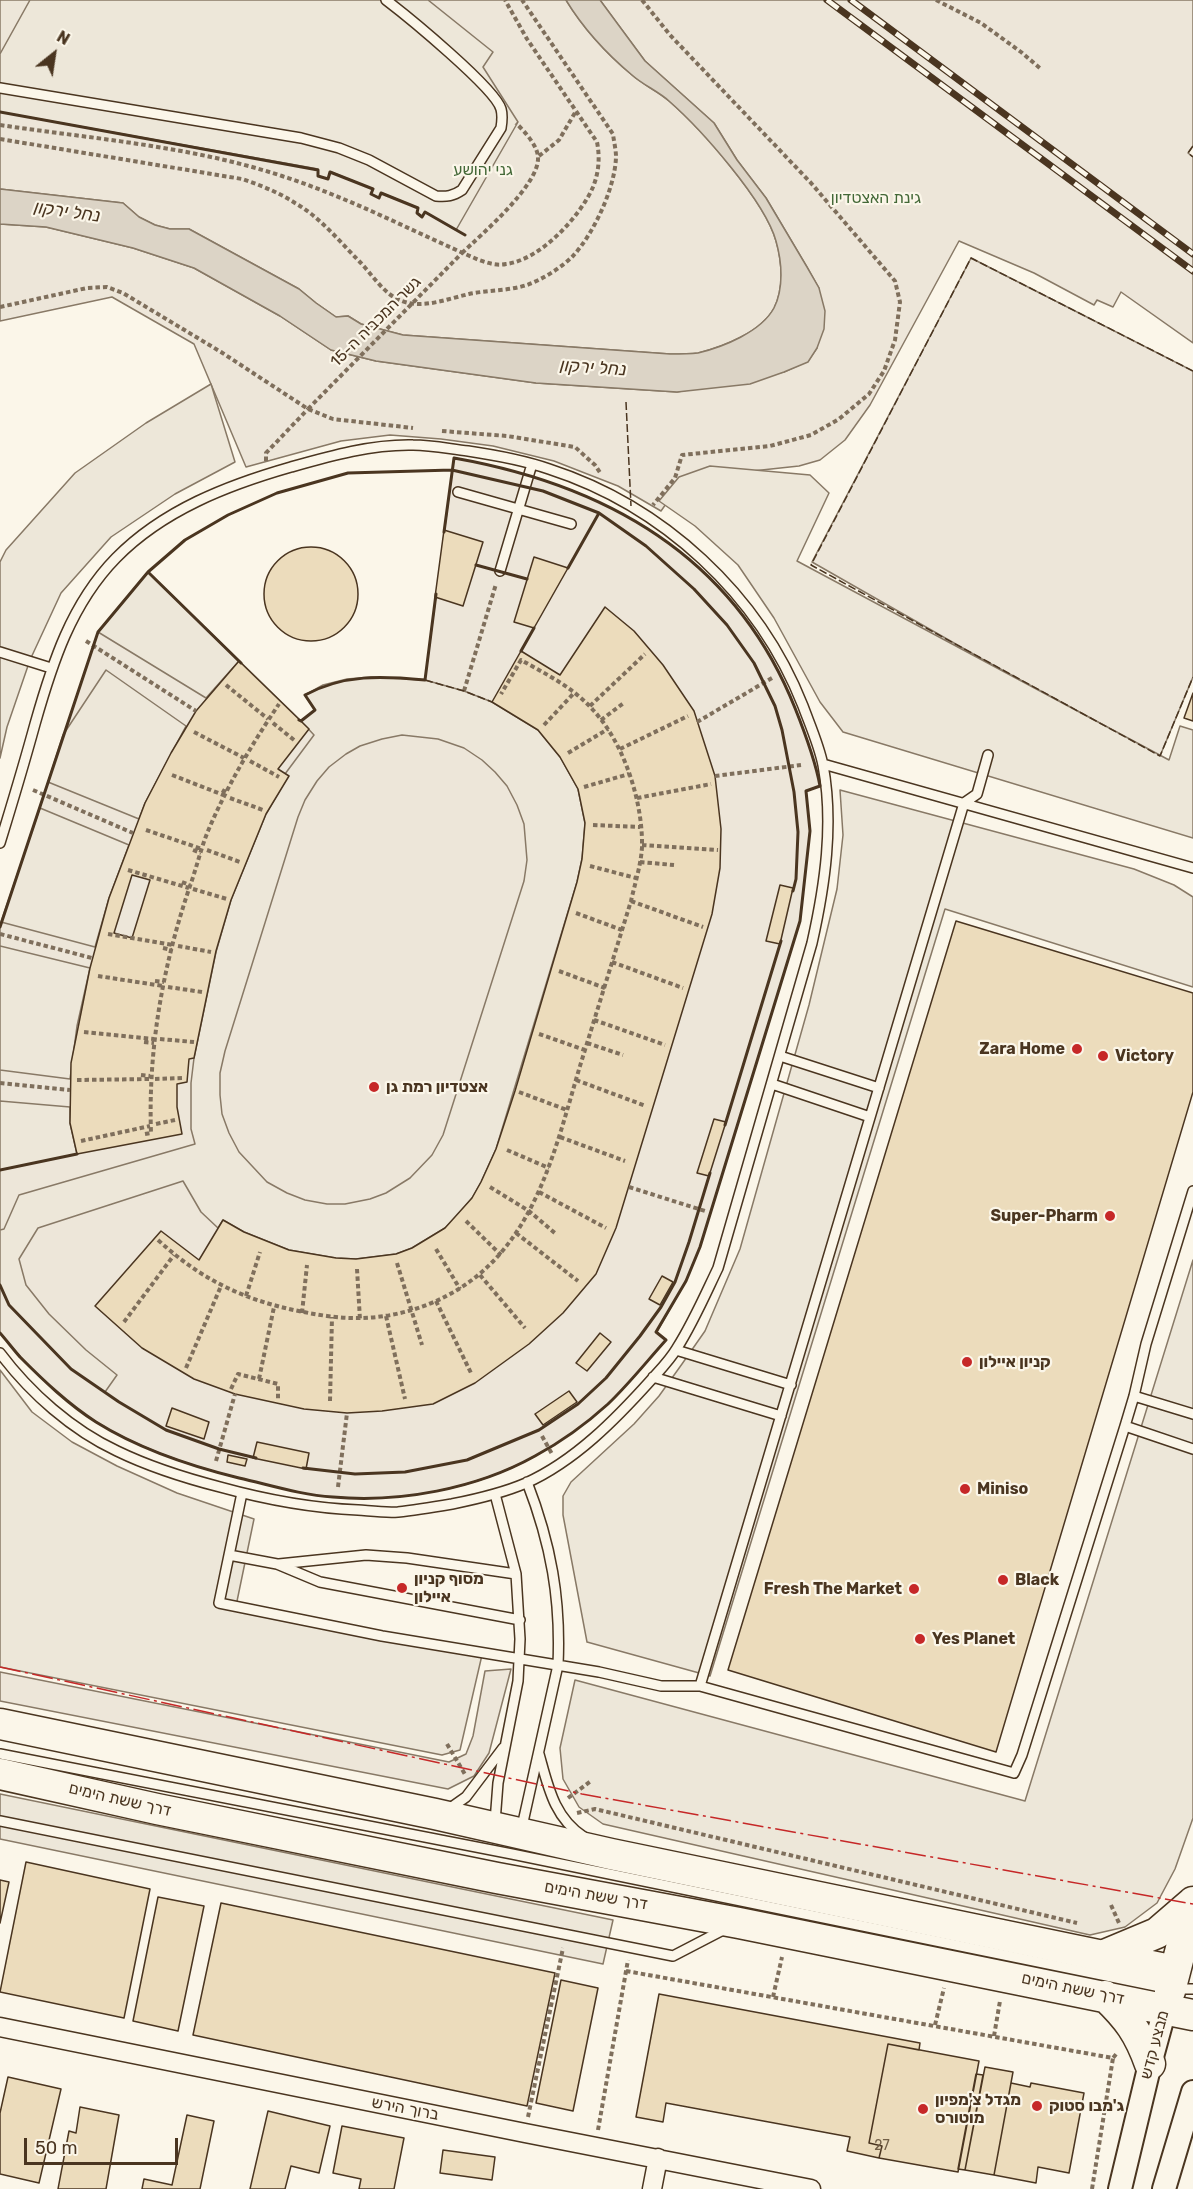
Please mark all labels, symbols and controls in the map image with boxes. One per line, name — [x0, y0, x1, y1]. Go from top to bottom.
north arrow — [24, 24, 84, 84]
text: N — [54, 27, 73, 49]
park label: גני יהושע — [453, 160, 513, 180]
park label: גינת האצטדיון — [831, 188, 921, 208]
water label: נחל ירקון — [33, 197, 101, 227]
street label: גשר המכביה ה-15 — [327, 273, 425, 371]
water label: נחל ירקון — [559, 355, 627, 381]
place label: Zara Home — [979, 1039, 1065, 1059]
marker: Zara Home — [1070, 1042, 1084, 1056]
place label: Victory — [1115, 1046, 1174, 1066]
marker: Victory — [1096, 1049, 1110, 1063]
place label: אצטדיון רמת גן — [386, 1077, 488, 1097]
marker: אצטדיון רמת גן — [367, 1080, 381, 1094]
place label: Super-Pharm — [990, 1206, 1098, 1226]
marker: Super-Pharm — [1103, 1209, 1117, 1223]
place label: קניון איילון — [979, 1352, 1051, 1372]
marker: קניון איילון — [960, 1355, 974, 1369]
place label: Miniso — [977, 1479, 1028, 1499]
marker: Miniso — [958, 1482, 972, 1496]
place label: מסוף קניון איילון — [414, 1569, 484, 1607]
place label: Black — [1015, 1570, 1059, 1590]
marker: Black — [996, 1573, 1010, 1587]
place label: Fresh The Market — [764, 1579, 902, 1599]
marker: מסוף קניון איילון — [395, 1581, 409, 1595]
marker: Fresh The Market — [907, 1582, 921, 1596]
place label: Yes Planet — [932, 1629, 1015, 1649]
marker: Yes Planet — [913, 1632, 927, 1646]
street label: דרך ששת הימים — [67, 1779, 173, 1821]
street label: דרך ששת הימים — [543, 1877, 649, 1915]
street label: דרך ששת הימים — [1020, 1969, 1126, 2009]
street label: מבצע קדש — [1137, 2008, 1173, 2082]
place label: מגדל צ'מפיון מוטורס — [935, 2090, 1021, 2128]
street label: ברוך הירש — [370, 2093, 440, 2125]
place label: ג'מבו סטוק — [1049, 2096, 1124, 2116]
marker: ג'מבו סטוק — [1030, 2099, 1044, 2113]
marker: מגדל צ'מפיון מוטורס — [916, 2102, 930, 2116]
scale bar — [27, 2126, 182, 2164]
text: 50 m — [35, 2137, 78, 2159]
house number: 27 — [874, 2138, 890, 2154]

